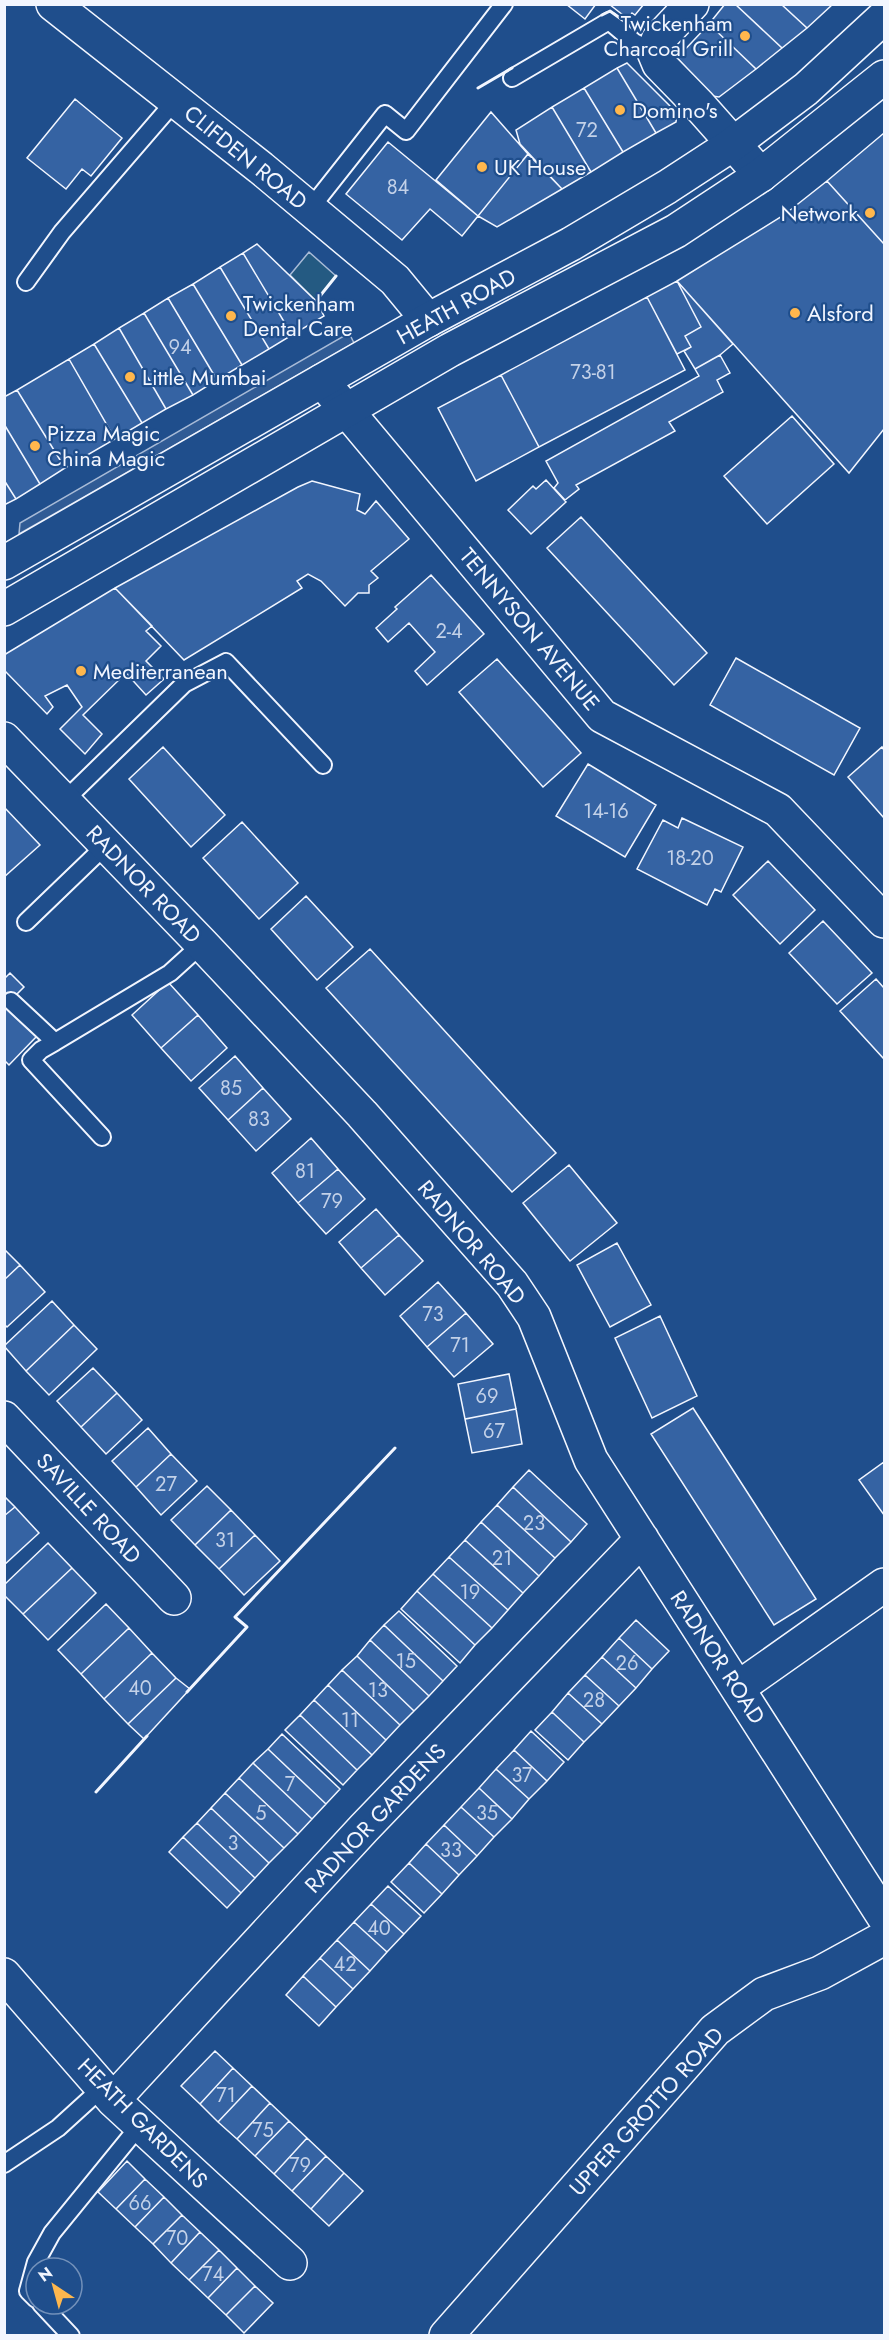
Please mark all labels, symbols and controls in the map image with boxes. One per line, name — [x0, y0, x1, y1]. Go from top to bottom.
place label: Twickenham Charcoal Grill — [603, 7, 733, 64]
marker: Twickenham Charcoal Grill — [738, 29, 752, 43]
place label: Domino's — [632, 94, 718, 126]
street label: CLIFDEN ROAD — [177, 97, 315, 217]
marker: Domino's — [613, 103, 627, 117]
house number: 72 — [576, 116, 598, 145]
place label: UK House — [494, 151, 586, 183]
marker: UK House — [475, 160, 489, 174]
house number: 84 — [387, 173, 410, 202]
place label: Network — [780, 197, 858, 229]
marker: Network — [863, 206, 877, 220]
street label: HEATH ROAD — [391, 260, 521, 352]
place label: Twickenham Dental Care — [243, 287, 355, 344]
place label: Alsford — [807, 297, 874, 329]
marker: Alsford — [788, 306, 802, 320]
marker: Twickenham Dental Care — [224, 309, 238, 323]
house number: 94 — [168, 333, 192, 362]
house number: 73-81 — [570, 358, 616, 387]
place label: Little Mumbai — [142, 361, 267, 393]
marker: Little Mumbai — [123, 370, 137, 384]
place label: Pizza Magic China Magic — [47, 417, 165, 474]
marker: Pizza Magic China Magic — [28, 439, 42, 453]
street label: TENNYSON AVENUE — [452, 541, 608, 717]
house number: 2-4 — [435, 617, 463, 646]
place label: Mediterranean — [93, 655, 228, 687]
marker: Mediterranean — [74, 664, 88, 678]
house number: 14-16 — [583, 797, 629, 826]
street label: RADNOR ROAD — [79, 818, 209, 950]
house number: 18-20 — [666, 844, 714, 873]
house number: 85 — [220, 1074, 242, 1103]
house number: 83 — [248, 1105, 270, 1134]
house number: 81 — [295, 1157, 315, 1186]
street label: RADNOR ROAD — [410, 1173, 534, 1311]
house number: 79 — [321, 1187, 343, 1216]
house number: 73 — [422, 1300, 444, 1329]
house number: 71 — [450, 1331, 470, 1360]
house number: 69 — [475, 1382, 499, 1411]
house number: 67 — [483, 1417, 506, 1446]
street label: SAVILLE ROAD — [29, 1445, 149, 1571]
house number: 27 — [155, 1470, 177, 1499]
house number: 23 — [523, 1509, 545, 1538]
house number: 31 — [215, 1526, 235, 1555]
house number: 21 — [492, 1544, 512, 1573]
house number: 19 — [460, 1578, 480, 1607]
street label: RADNOR ROAD — [663, 1584, 773, 1730]
house number: 15 — [396, 1647, 416, 1676]
house number: 26 — [616, 1649, 638, 1678]
house number: 40 — [128, 1674, 152, 1703]
house number: 13 — [368, 1676, 388, 1705]
house number: 28 — [583, 1686, 605, 1715]
house number: 11 — [341, 1706, 359, 1735]
street label: RADNOR GARDENS — [297, 1736, 453, 1900]
house number: 37 — [511, 1761, 533, 1790]
house number: 7 — [285, 1770, 296, 1799]
house number: 5 — [255, 1799, 267, 1828]
house number: 35 — [476, 1799, 498, 1828]
house number: 3 — [228, 1829, 239, 1858]
house number: 33 — [440, 1836, 462, 1865]
house number: 40 — [367, 1914, 391, 1943]
house number: 42 — [333, 1950, 357, 1979]
street label: UPPER GROTTO ROAD — [561, 2019, 731, 2203]
street label: HEATH GARDENS — [71, 2051, 215, 2195]
house number: 71 — [216, 2081, 236, 2110]
house number: 75 — [252, 2116, 274, 2145]
house number: 79 — [289, 2151, 311, 2180]
house number: 66 — [128, 2189, 152, 2218]
house number: 70 — [166, 2224, 188, 2253]
north arrow — [24, 2256, 84, 2316]
house number: 74 — [202, 2260, 224, 2289]
text: N — [34, 2261, 57, 2287]

